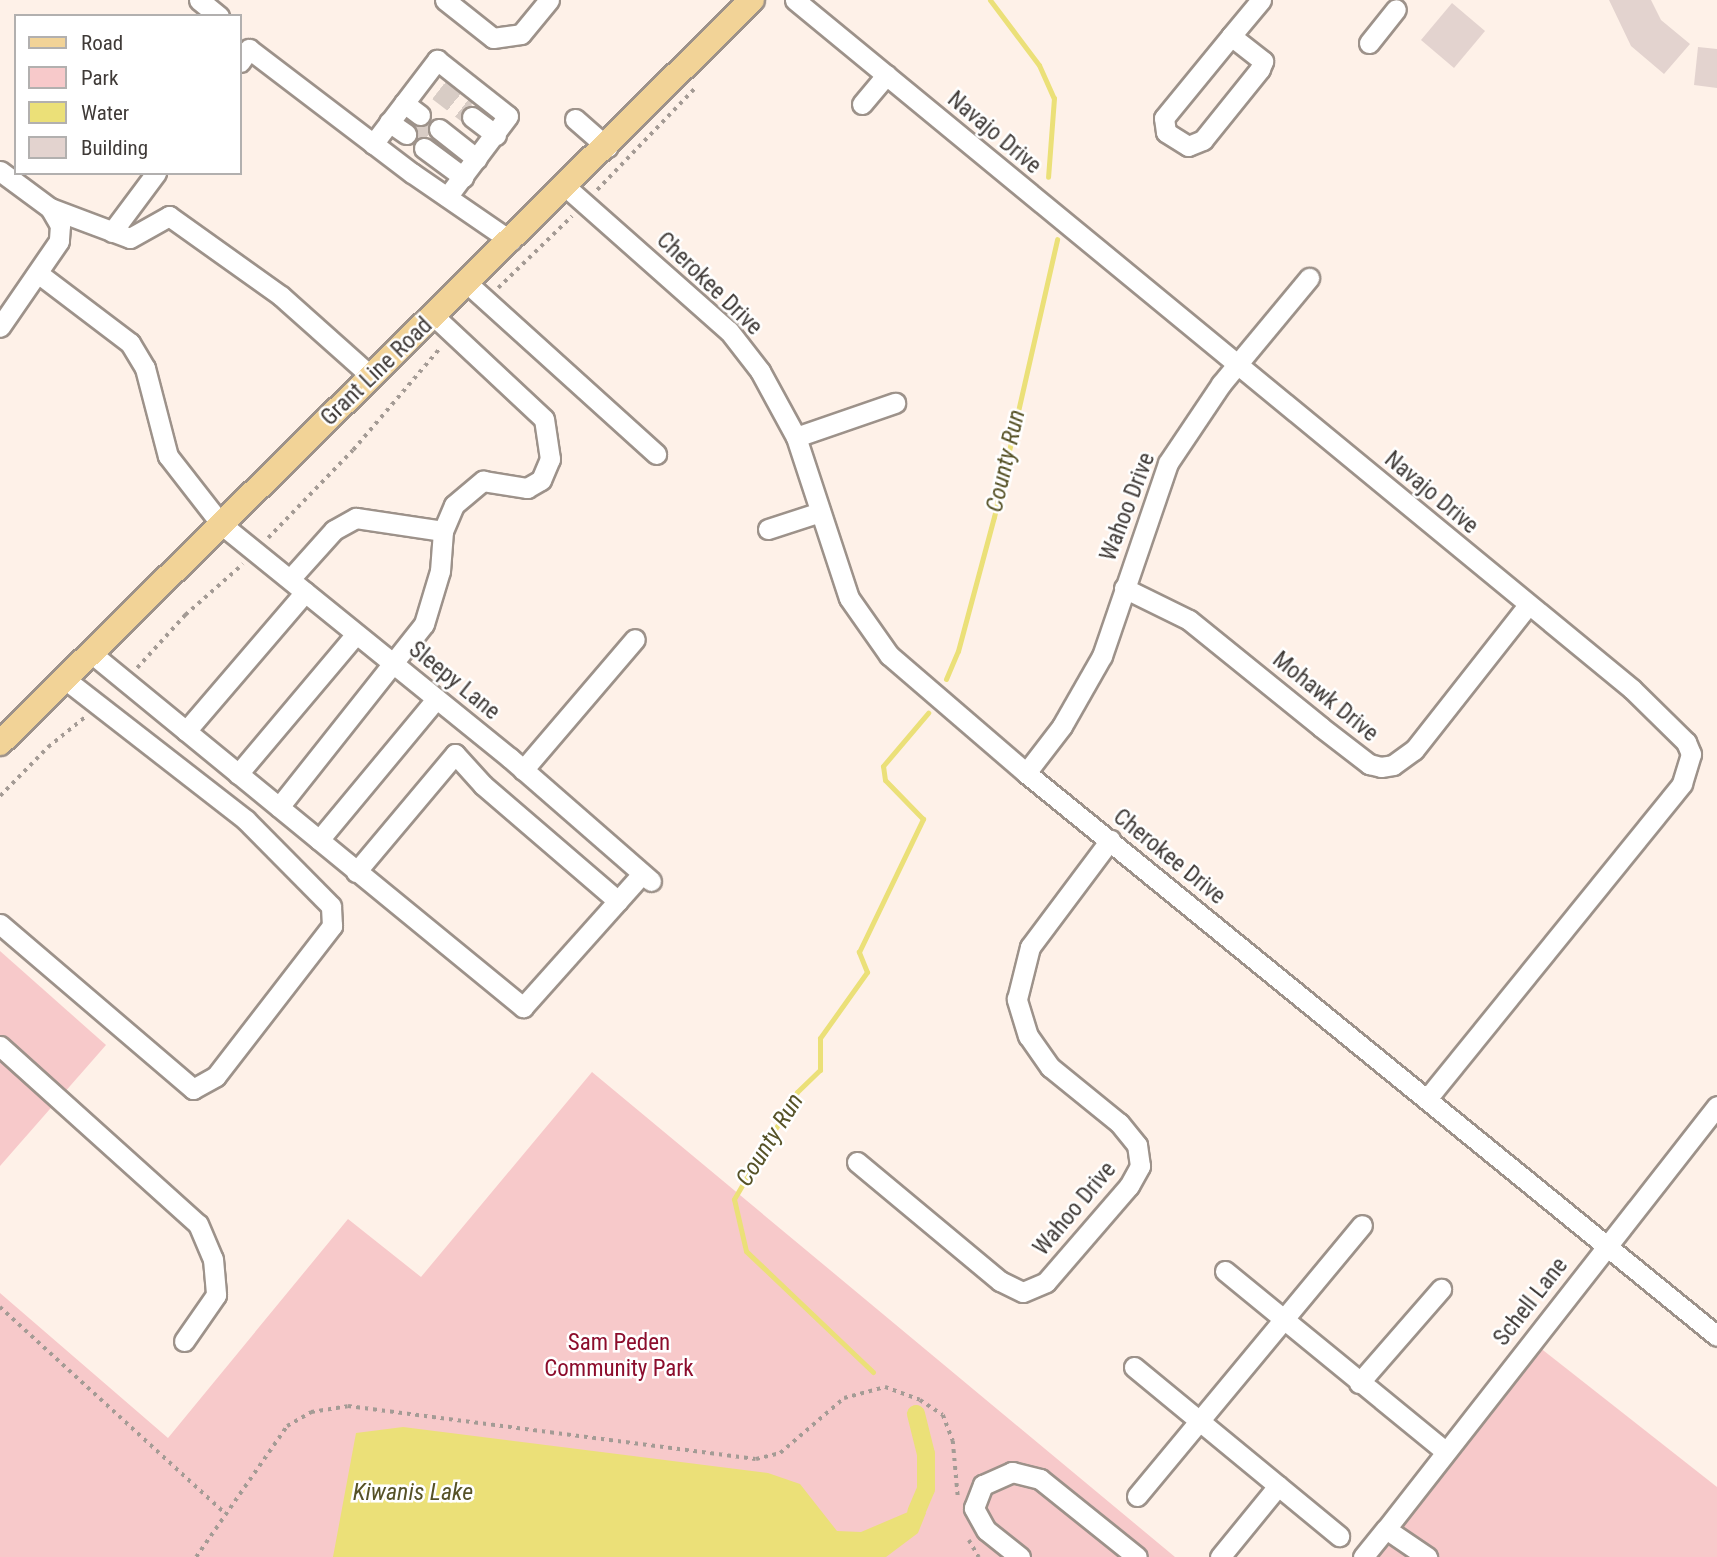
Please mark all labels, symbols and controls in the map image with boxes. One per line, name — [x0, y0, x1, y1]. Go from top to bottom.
legend — [14, 14, 242, 175]
text: Road — [81, 31, 123, 55]
text: Park — [81, 66, 118, 90]
street label: Navajo Drive — [942, 86, 1046, 180]
text: Water — [81, 101, 129, 125]
text: Building — [81, 136, 148, 160]
street label: Cherokee Drive — [650, 227, 768, 341]
street label: Grant Line Road — [316, 312, 438, 432]
water label: County Run — [980, 407, 1032, 515]
street label: Navajo Drive — [1379, 446, 1483, 540]
street label: Wahoo Drive — [1095, 449, 1161, 565]
street label: Sleepy Lane — [403, 636, 505, 726]
street label: Mohawk Drive — [1267, 646, 1383, 748]
street label: Cherokee Drive — [1107, 803, 1231, 911]
water label: County Run — [730, 1088, 810, 1192]
street label: Wahoo Drive — [1028, 1157, 1122, 1261]
street label: Schell Lane — [1488, 1252, 1574, 1352]
park label: Sam Peden Community Park — [544, 1329, 694, 1383]
water label: Kiwanis Lake — [353, 1479, 473, 1507]

